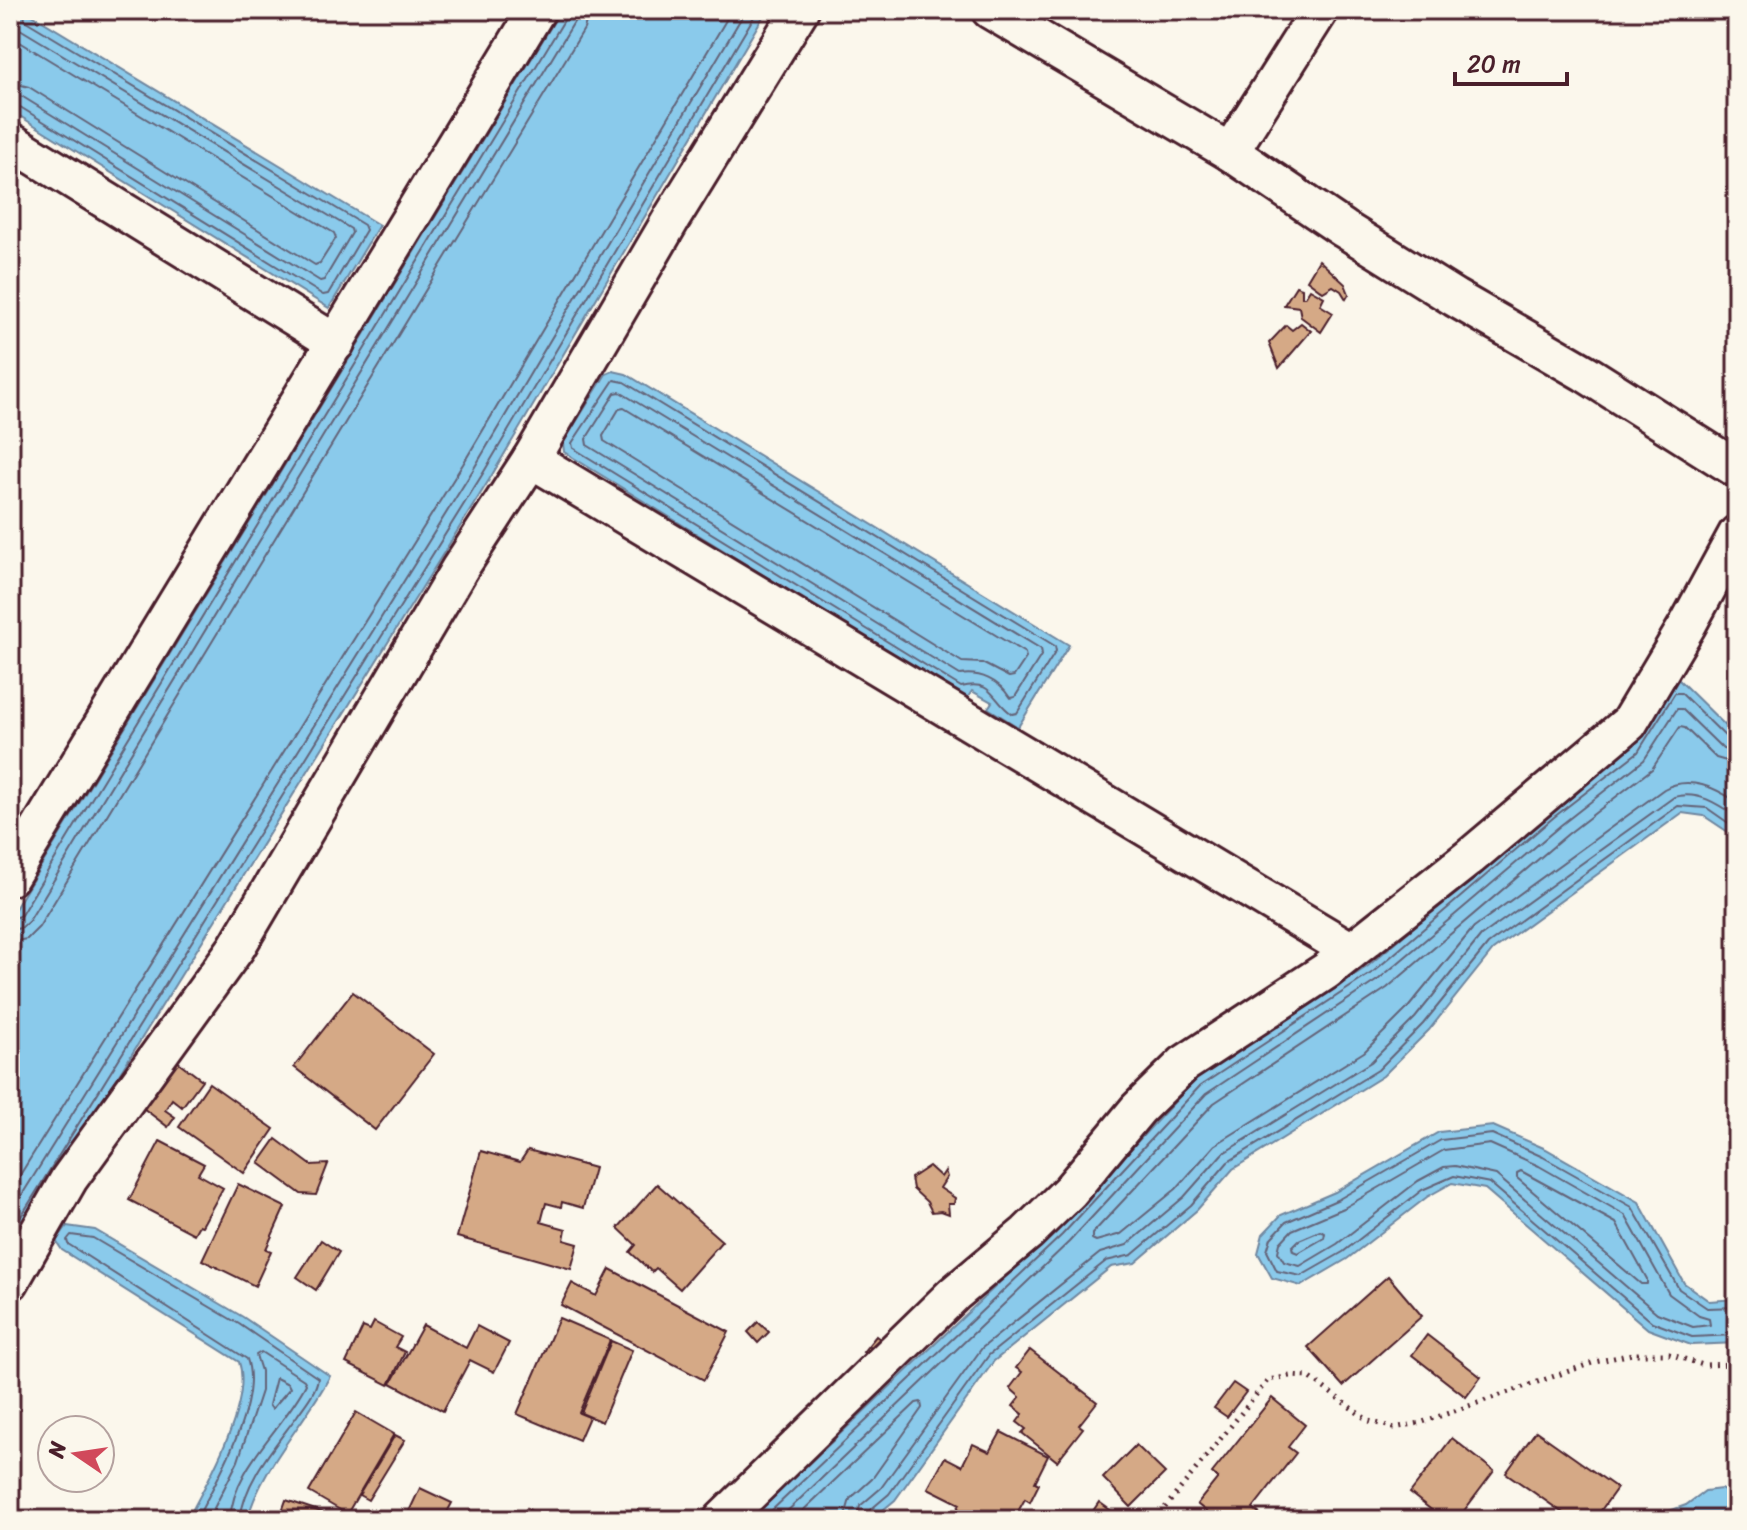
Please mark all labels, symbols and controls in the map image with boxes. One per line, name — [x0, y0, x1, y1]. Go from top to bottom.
scale bar — [1455, 36, 1567, 86]
text: 20 m — [1467, 43, 1521, 85]
north arrow — [36, 1414, 116, 1494]
text: N — [36, 1437, 78, 1462]

